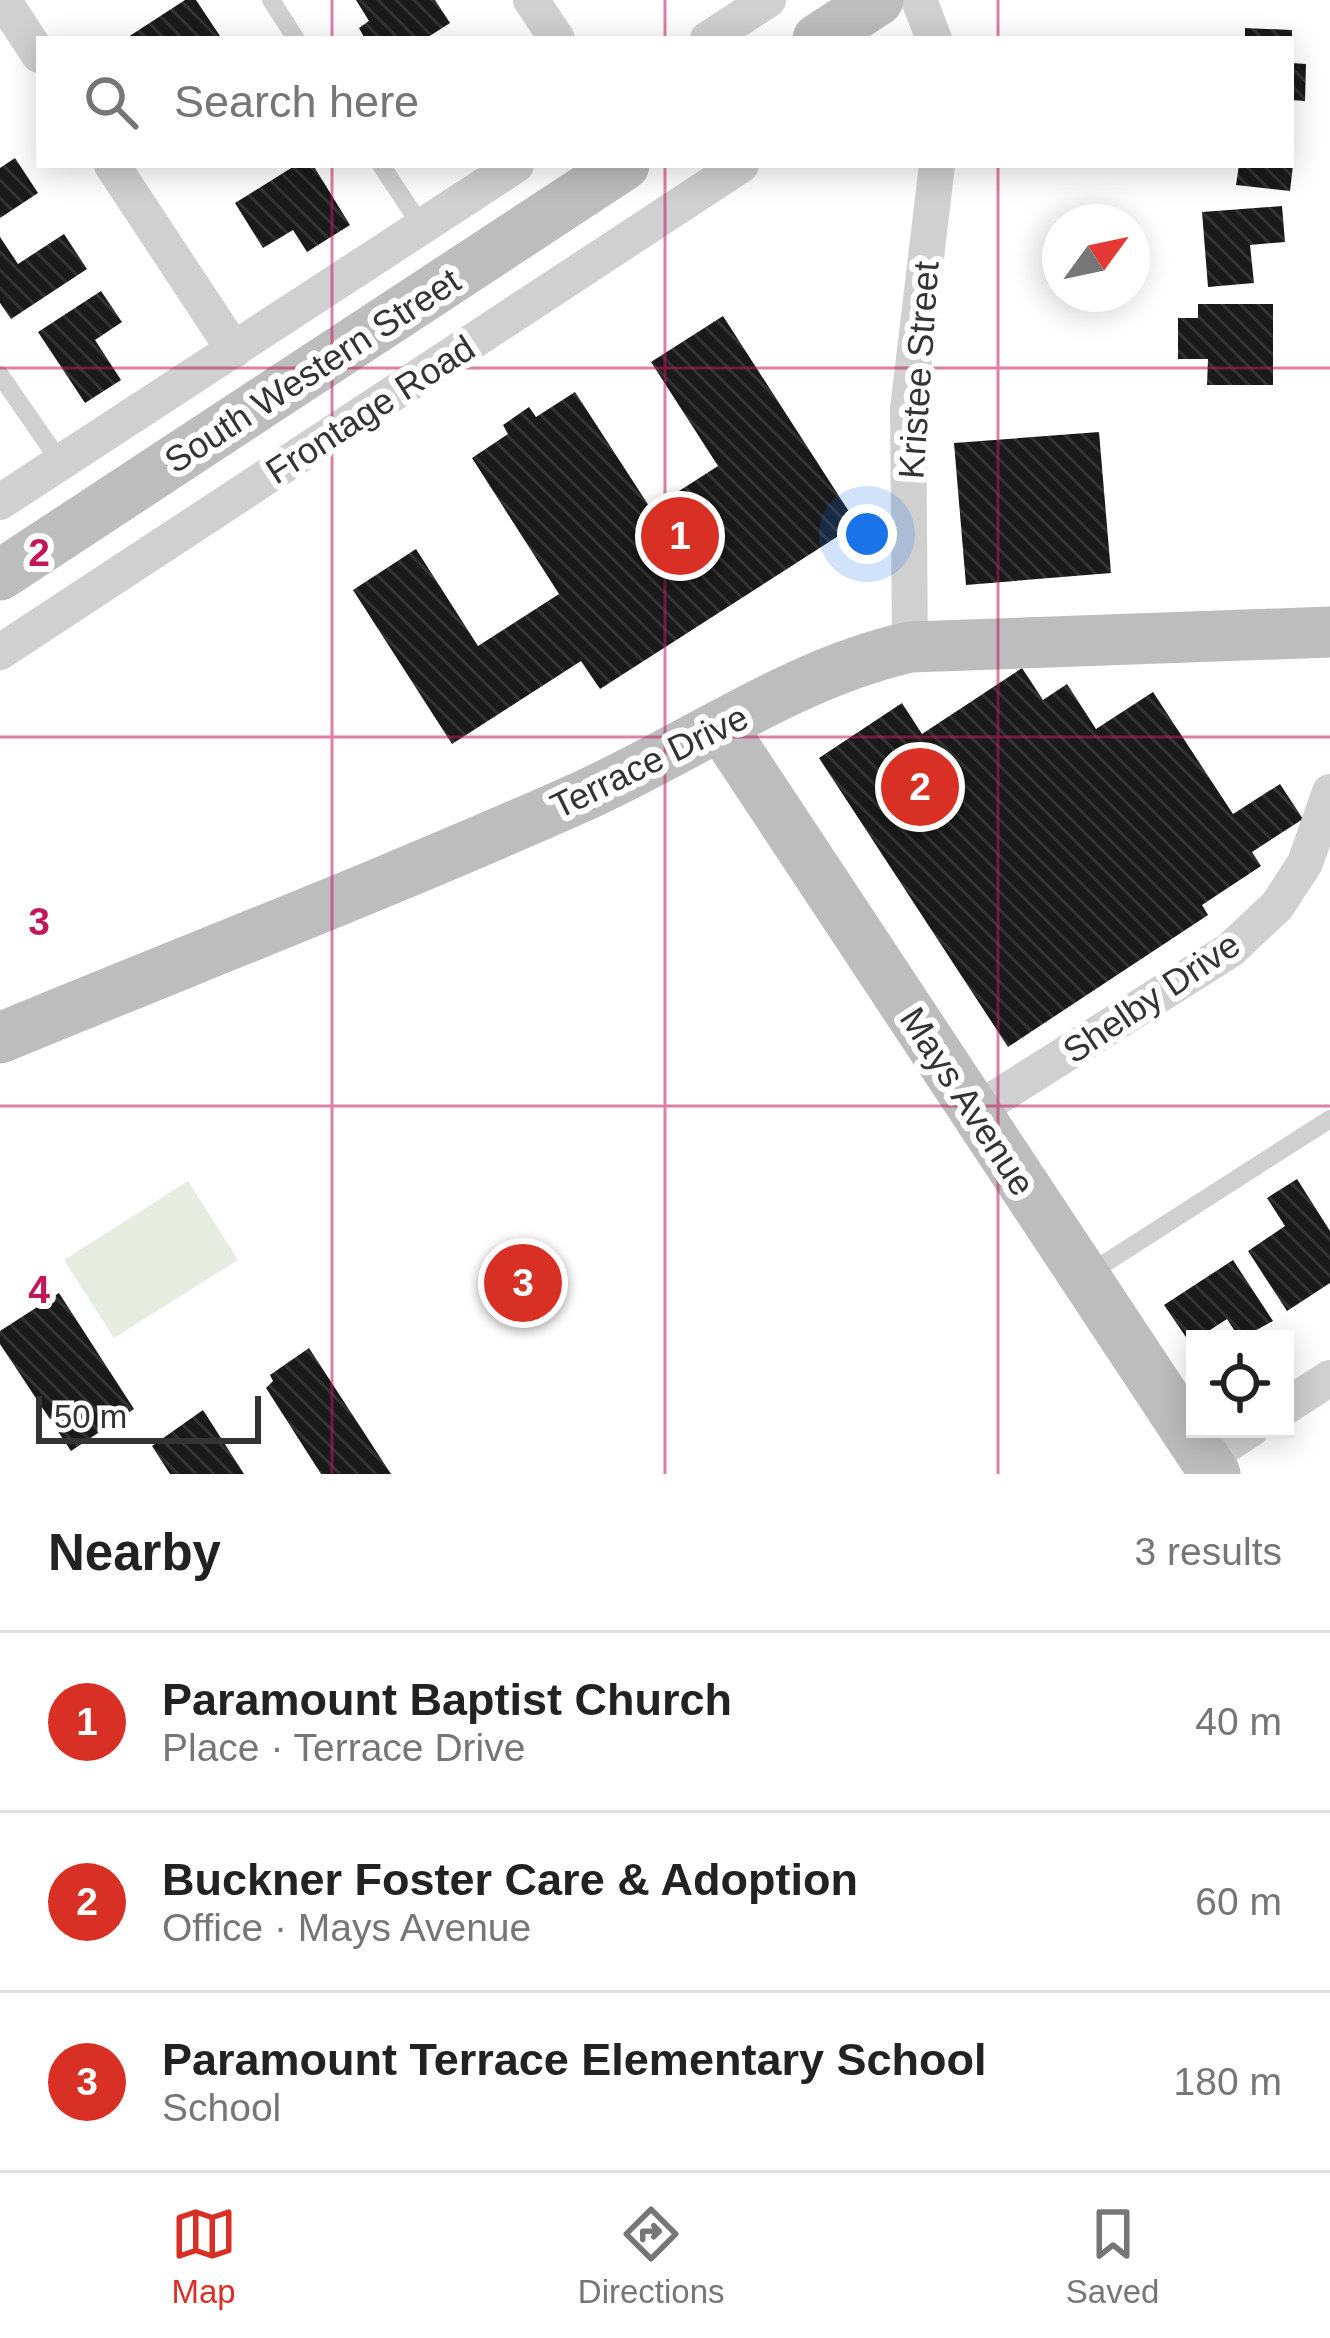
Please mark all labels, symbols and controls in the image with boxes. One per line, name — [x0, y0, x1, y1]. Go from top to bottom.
search box — [36, 36, 1294, 168]
icon: search — [78, 69, 144, 135]
text: Search here — [174, 76, 419, 127]
north arrow — [1042, 204, 1150, 312]
street label: South Western Street — [157, 260, 467, 481]
street label: Kristee Street — [890, 260, 947, 480]
street label: Frontage Road — [258, 327, 482, 492]
pin: 1 — [641, 491, 719, 581]
your location — [837, 504, 897, 564]
text: 2 — [28, 531, 50, 574]
street label: Terrace Drive — [544, 696, 754, 827]
pin: 2 — [881, 742, 959, 832]
text: 3 — [28, 900, 50, 943]
street label: Shelby Drive — [1055, 923, 1247, 1071]
street label: Mays Avenue — [892, 1000, 1043, 1203]
pin: 3 — [484, 1238, 562, 1328]
text: 4 — [28, 1268, 50, 1311]
map controls — [1186, 1330, 1294, 1438]
button: locate — [1186, 1330, 1294, 1438]
scale bar — [36, 1390, 261, 1443]
text: 50 m — [54, 1398, 127, 1435]
text: Nearby — [48, 1524, 221, 1581]
text: 3 results — [1135, 1530, 1282, 1573]
text: Paramount Baptist Church — [162, 1674, 732, 1725]
text: 1 — [76, 1700, 98, 1743]
text: 40 m — [1195, 1700, 1282, 1743]
text: Place · Terrace Drive — [162, 1726, 525, 1769]
text: Buckner Foster Care & Adoption — [162, 1854, 858, 1905]
text: 2 — [76, 1880, 98, 1923]
text: 60 m — [1195, 1880, 1282, 1923]
text: Office · Mays Avenue — [162, 1906, 531, 1949]
text: Paramount Terrace Elementary School — [162, 2034, 986, 2085]
text: 3 — [76, 2060, 98, 2103]
text: 180 m — [1174, 2060, 1282, 2103]
text: School — [162, 2086, 281, 2129]
tab: Map — [171, 2201, 237, 2311]
tab: Directions — [578, 2201, 725, 2311]
tab: Saved — [1066, 2201, 1159, 2311]

